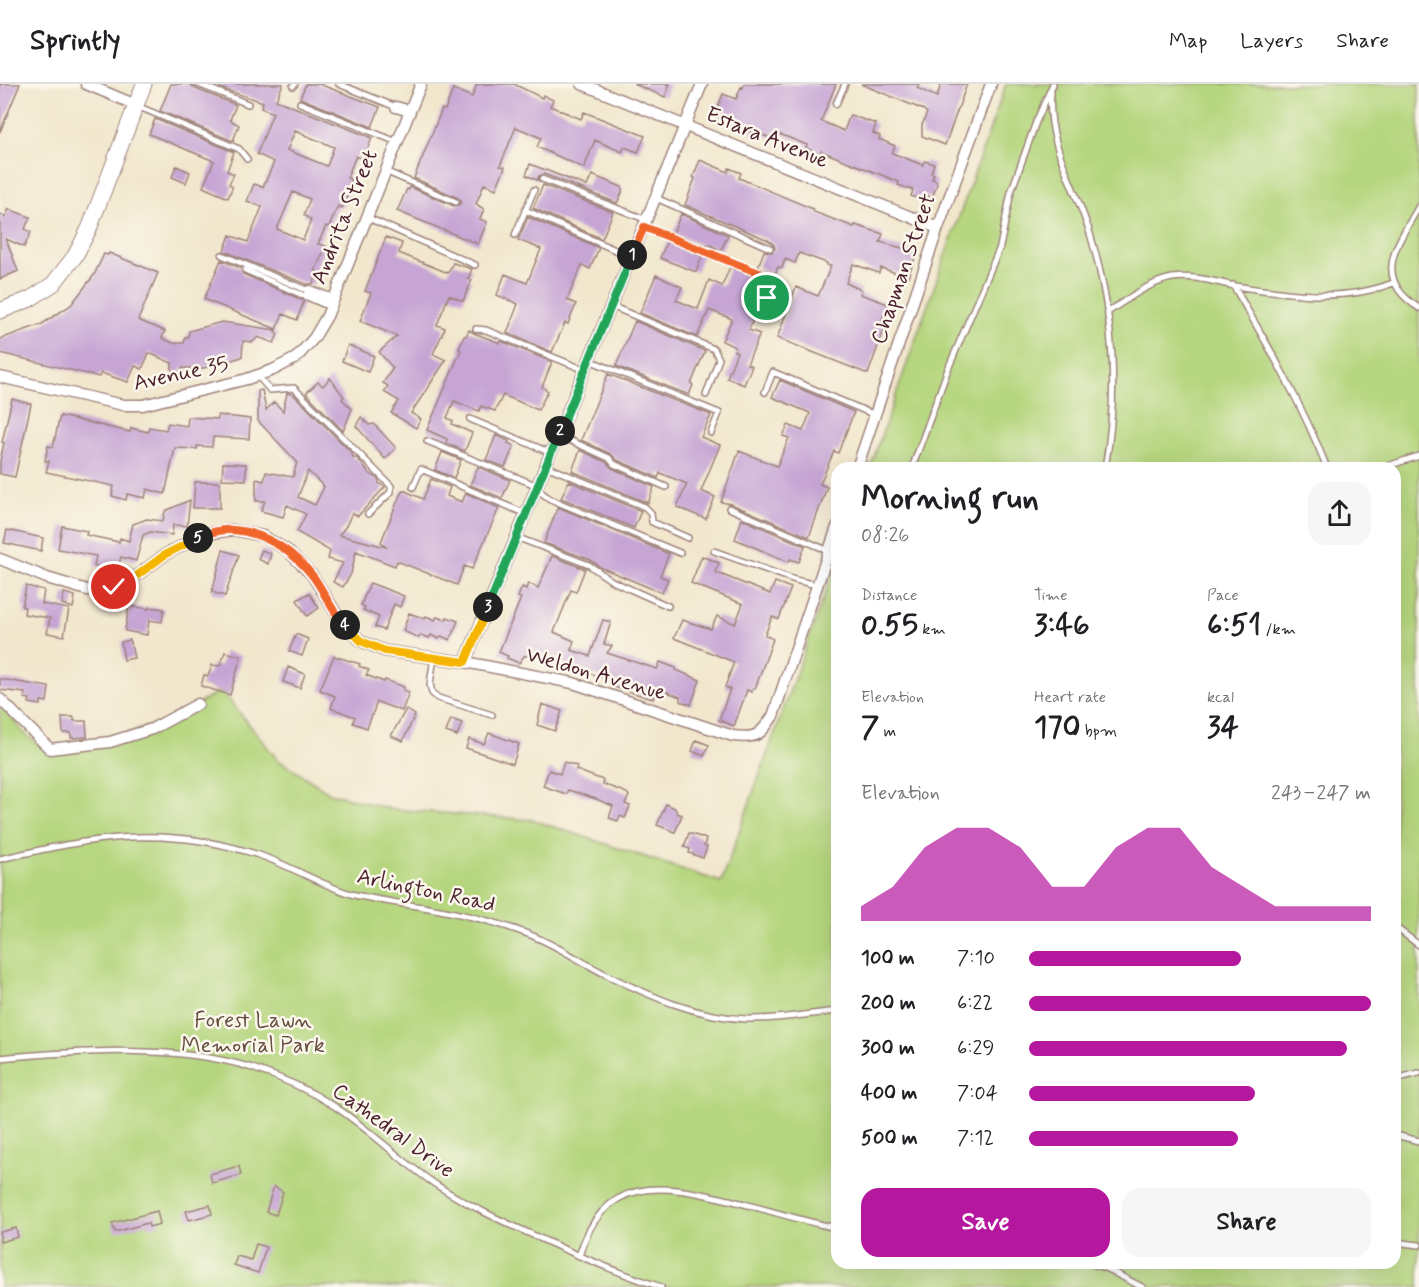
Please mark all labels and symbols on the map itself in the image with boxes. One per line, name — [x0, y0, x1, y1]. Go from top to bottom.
street label: Estara Avenue — [702, 101, 832, 175]
street label: Andrita Street — [305, 146, 385, 288]
street label: Chapman Street — [865, 190, 943, 348]
pin: 1 — [617, 240, 647, 270]
pin — [741, 272, 792, 323]
street label: Avenue 35 — [131, 350, 231, 398]
pin: 2 — [545, 416, 575, 446]
pin: 5 — [183, 523, 213, 553]
pin — [88, 561, 139, 612]
pin: 3 — [473, 592, 503, 622]
pin: 4 — [330, 610, 360, 640]
street label: Weldon Avenue — [523, 641, 669, 707]
street label: Arlington Road — [354, 863, 498, 922]
park label: Forest Lawn Memorial Park — [181, 1007, 325, 1060]
street label: Cathedral Drive — [326, 1077, 460, 1185]

